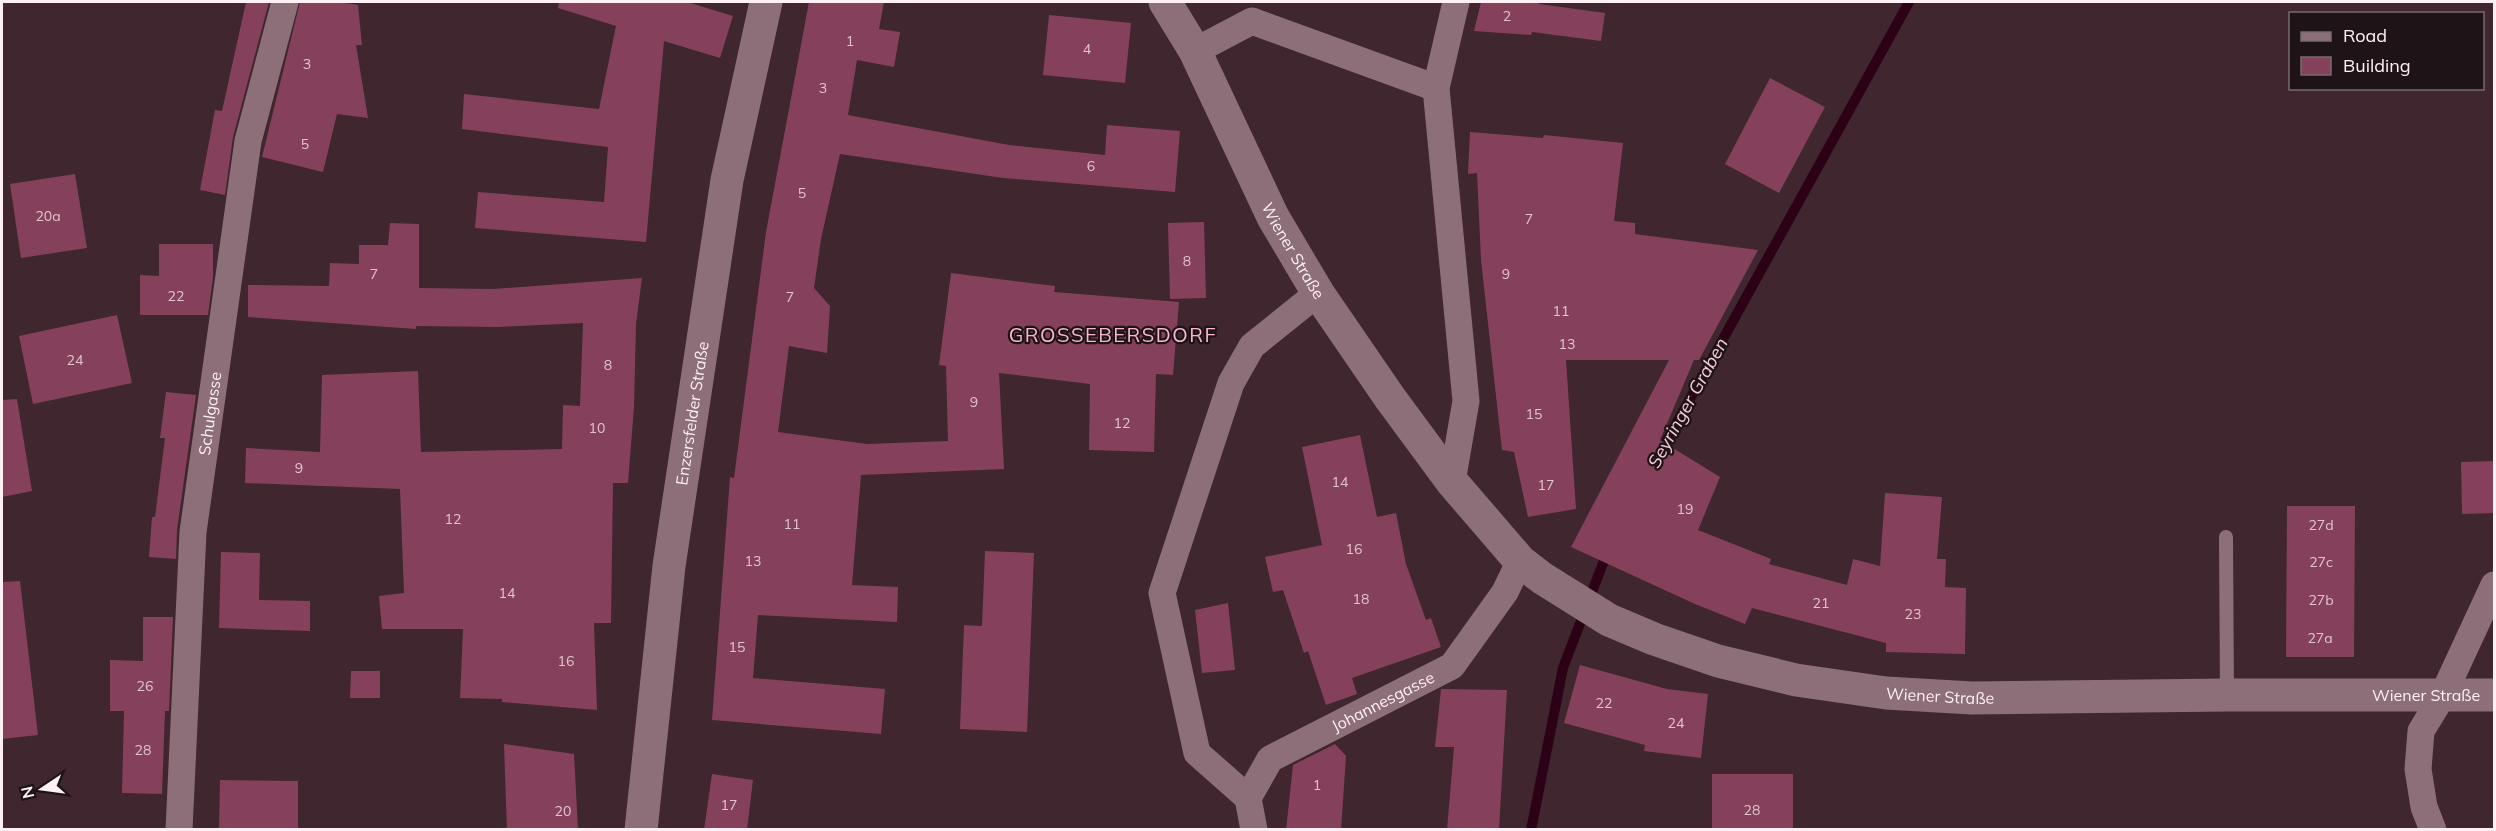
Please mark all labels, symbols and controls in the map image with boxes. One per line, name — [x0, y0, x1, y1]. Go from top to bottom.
house number: 2 — [1503, 7, 1511, 25]
legend — [2289, 12, 2484, 90]
text: Road — [2343, 24, 2387, 47]
house number: 1 — [846, 32, 854, 50]
house number: 4 — [1083, 40, 1092, 58]
text: Building — [2343, 54, 2411, 77]
house number: 3 — [303, 55, 311, 73]
house number: 3 — [819, 79, 827, 97]
house number: 5 — [301, 135, 309, 153]
house number: 6 — [1087, 157, 1095, 175]
house number: 5 — [798, 184, 806, 202]
street label: Wiener Straße — [1258, 199, 1329, 303]
house number: 20a — [35, 207, 61, 225]
house number: 7 — [1525, 210, 1533, 228]
house number: 8 — [1183, 252, 1191, 270]
house number: 7 — [370, 265, 378, 283]
house number: 9 — [1502, 265, 1510, 283]
house number: 22 — [168, 287, 184, 305]
house number: 7 — [786, 288, 794, 306]
house number: 11 — [1553, 302, 1569, 320]
district label: GROSSEBERSDORF — [1009, 322, 1217, 347]
water label: Seyringer Graben — [1642, 334, 1733, 472]
house number: 13 — [1559, 335, 1575, 353]
street label: Enzersfelder Straße — [671, 340, 713, 486]
house number: 24 — [67, 351, 84, 369]
house number: 8 — [604, 356, 612, 374]
street label: Schulgasse — [194, 370, 225, 457]
house number: 9 — [970, 393, 978, 411]
house number: 15 — [1526, 405, 1542, 423]
house number: 12 — [1114, 414, 1130, 432]
house number: 10 — [589, 419, 605, 437]
house number: 9 — [295, 459, 303, 477]
house number: 14 — [1332, 473, 1349, 491]
house number: 17 — [1538, 476, 1554, 494]
house number: 19 — [1677, 500, 1693, 518]
house number: 12 — [445, 510, 461, 528]
house number: 11 — [784, 515, 800, 533]
house number: 27d — [2308, 516, 2334, 534]
house number: 16 — [1346, 540, 1362, 558]
house number: 13 — [745, 552, 761, 570]
house number: 27c — [2309, 553, 2333, 571]
house number: 14 — [499, 584, 516, 602]
house number: 18 — [1353, 590, 1369, 608]
house number: 27b — [2308, 591, 2334, 609]
house number: 21 — [1813, 594, 1829, 612]
house number: 23 — [1905, 605, 1921, 623]
house number: 27a — [2307, 629, 2333, 647]
house number: 15 — [729, 638, 745, 656]
house number: 16 — [558, 652, 574, 670]
street label: Johannesgasse — [1328, 667, 1438, 736]
house number: 26 — [137, 677, 153, 695]
street label: Wiener Straße — [1886, 683, 1994, 708]
street label: Wiener Straße — [2372, 685, 2480, 705]
house number: 22 — [1596, 694, 1612, 712]
house number: 24 — [1668, 714, 1685, 732]
house number: 28 — [135, 741, 151, 759]
north arrow — [12, 759, 72, 819]
house number: 1 — [1313, 776, 1321, 794]
text: N — [16, 784, 38, 801]
house number: 17 — [721, 796, 737, 814]
house number: 28 — [1744, 801, 1760, 819]
house number: 20 — [555, 802, 571, 820]

